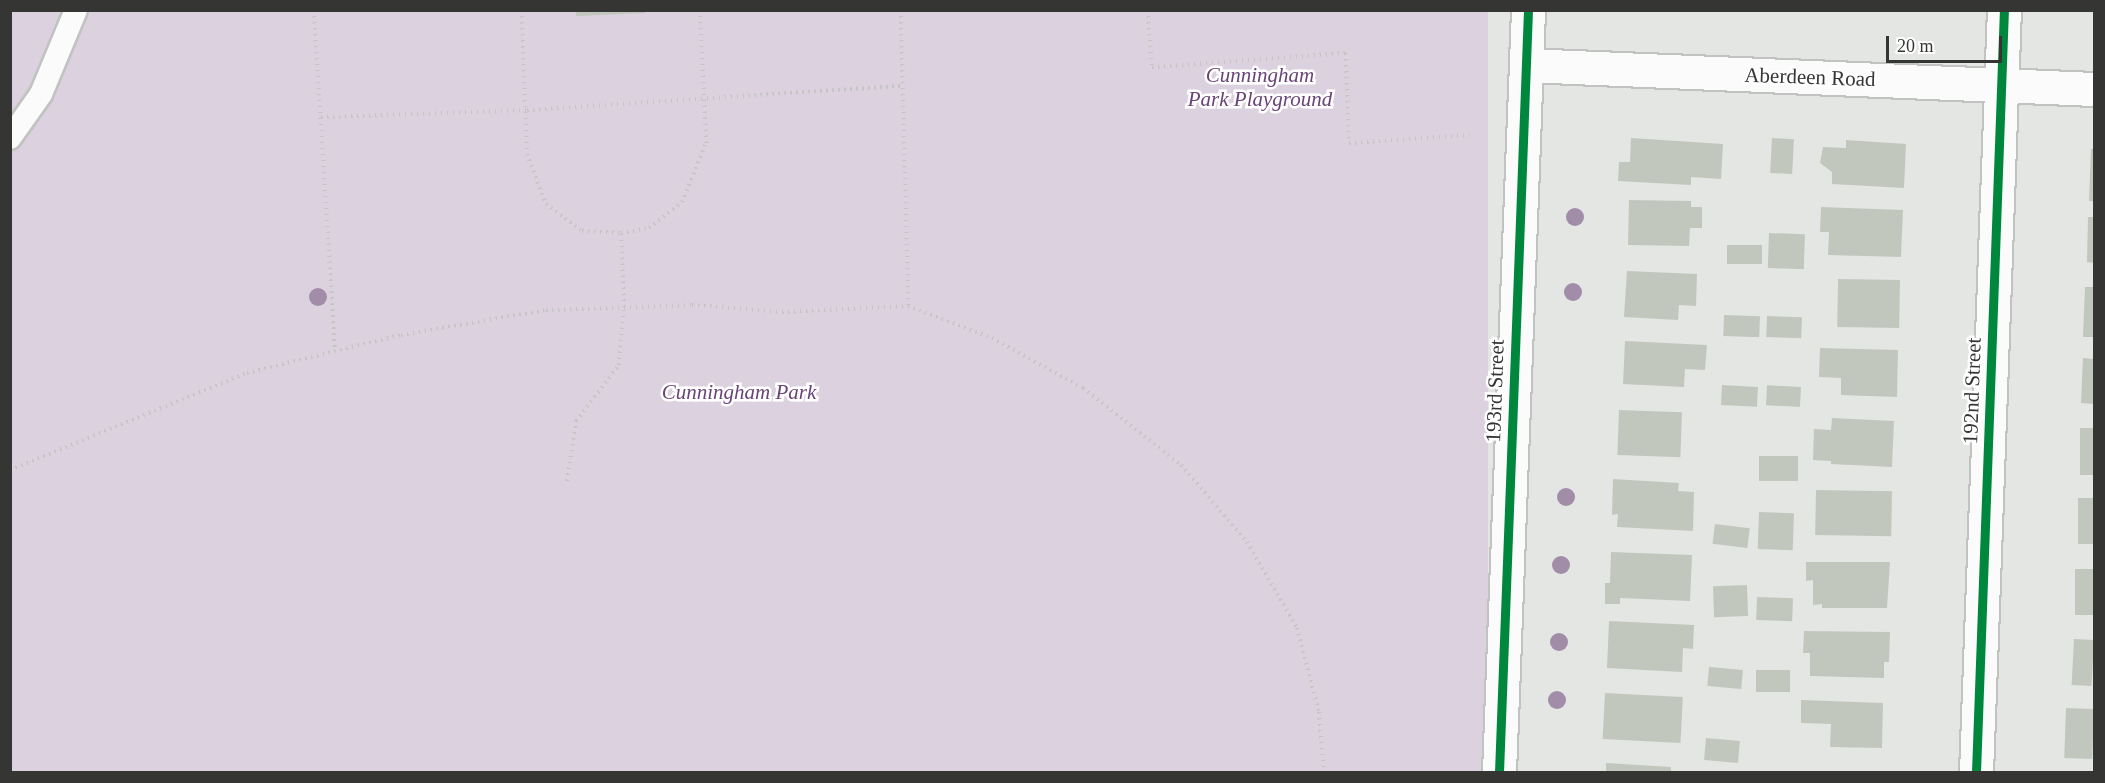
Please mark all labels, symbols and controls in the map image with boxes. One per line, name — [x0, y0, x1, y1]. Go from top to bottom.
scale bar — [1889, 24, 2004, 62]
text: 20 m — [1897, 36, 1934, 56]
park label: Cunningham Park Playground — [1188, 62, 1332, 112]
street label: Aberdeen Road — [1744, 62, 1876, 92]
street label: 192nd Street — [1958, 337, 1986, 445]
street label: 193rd Street — [1481, 339, 1509, 443]
park label: Cunningham Park — [662, 379, 816, 405]

